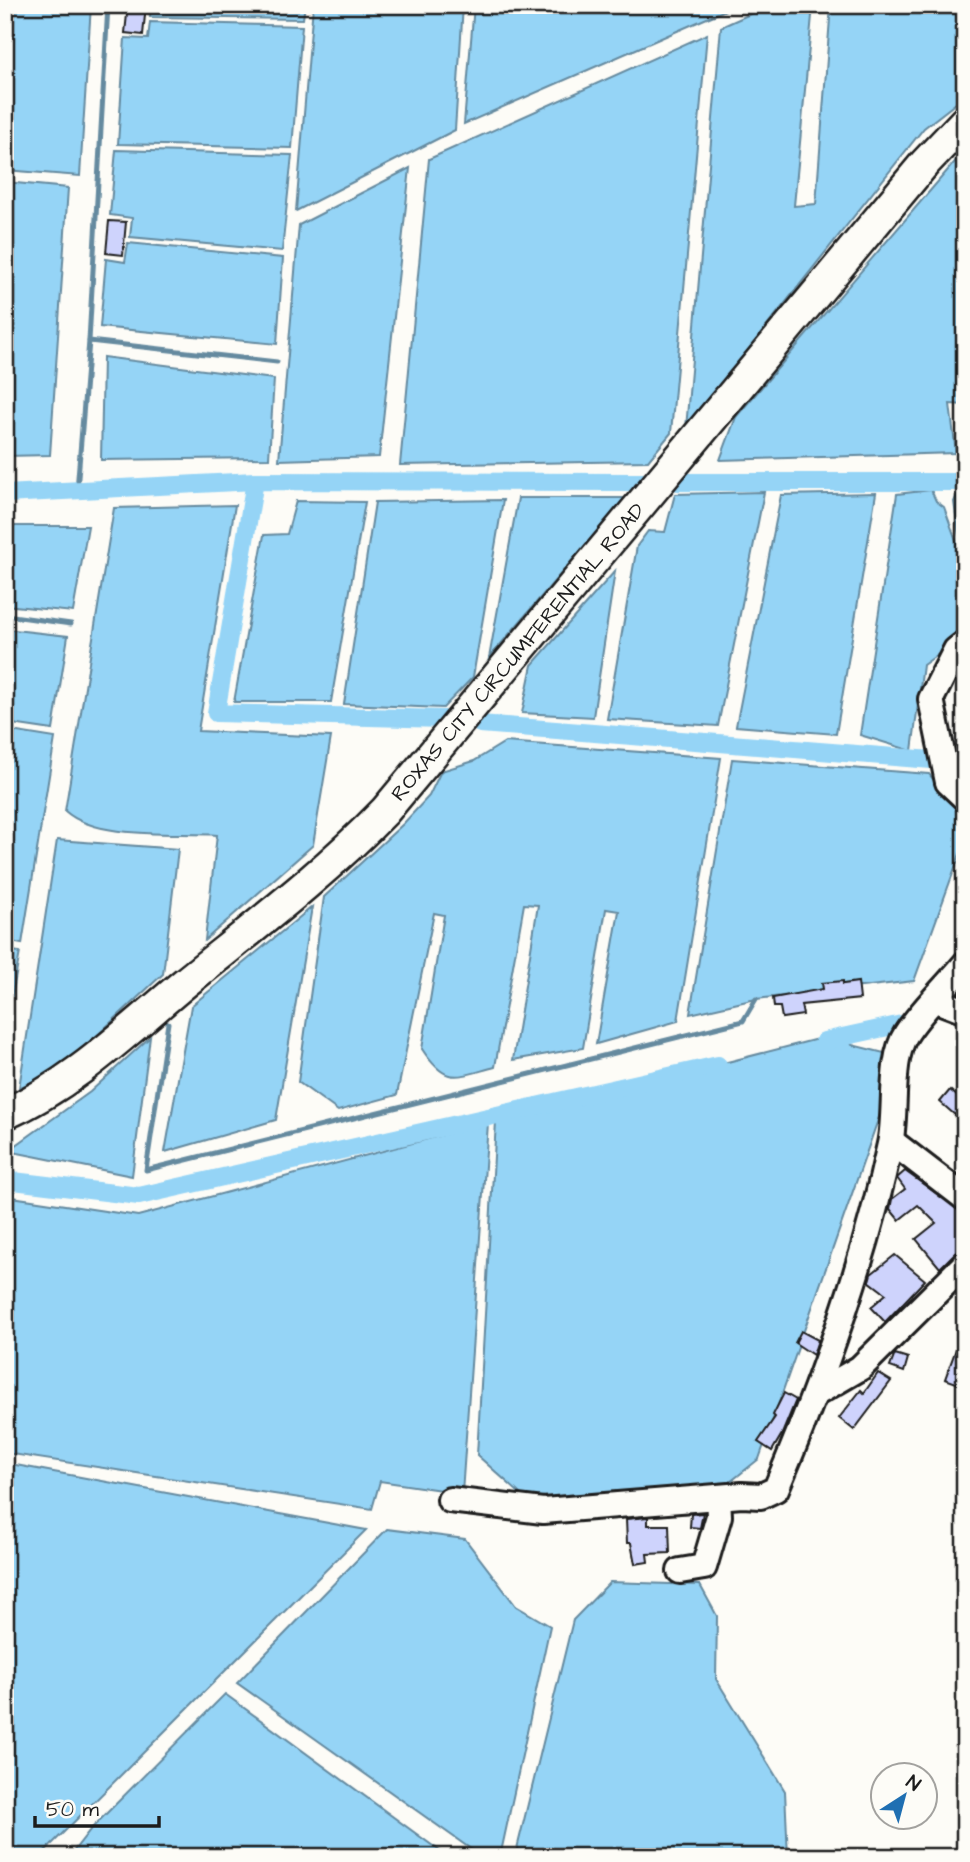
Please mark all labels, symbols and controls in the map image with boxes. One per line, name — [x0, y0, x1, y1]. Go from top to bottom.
street label: ROXAS CITY CIRCUMFERENTIAL ROAD — [384, 496, 652, 807]
north arrow — [869, 1760, 939, 1830]
text: N — [900, 1769, 926, 1798]
scale bar — [35, 1785, 159, 1829]
text: 50 m — [46, 1795, 100, 1824]

